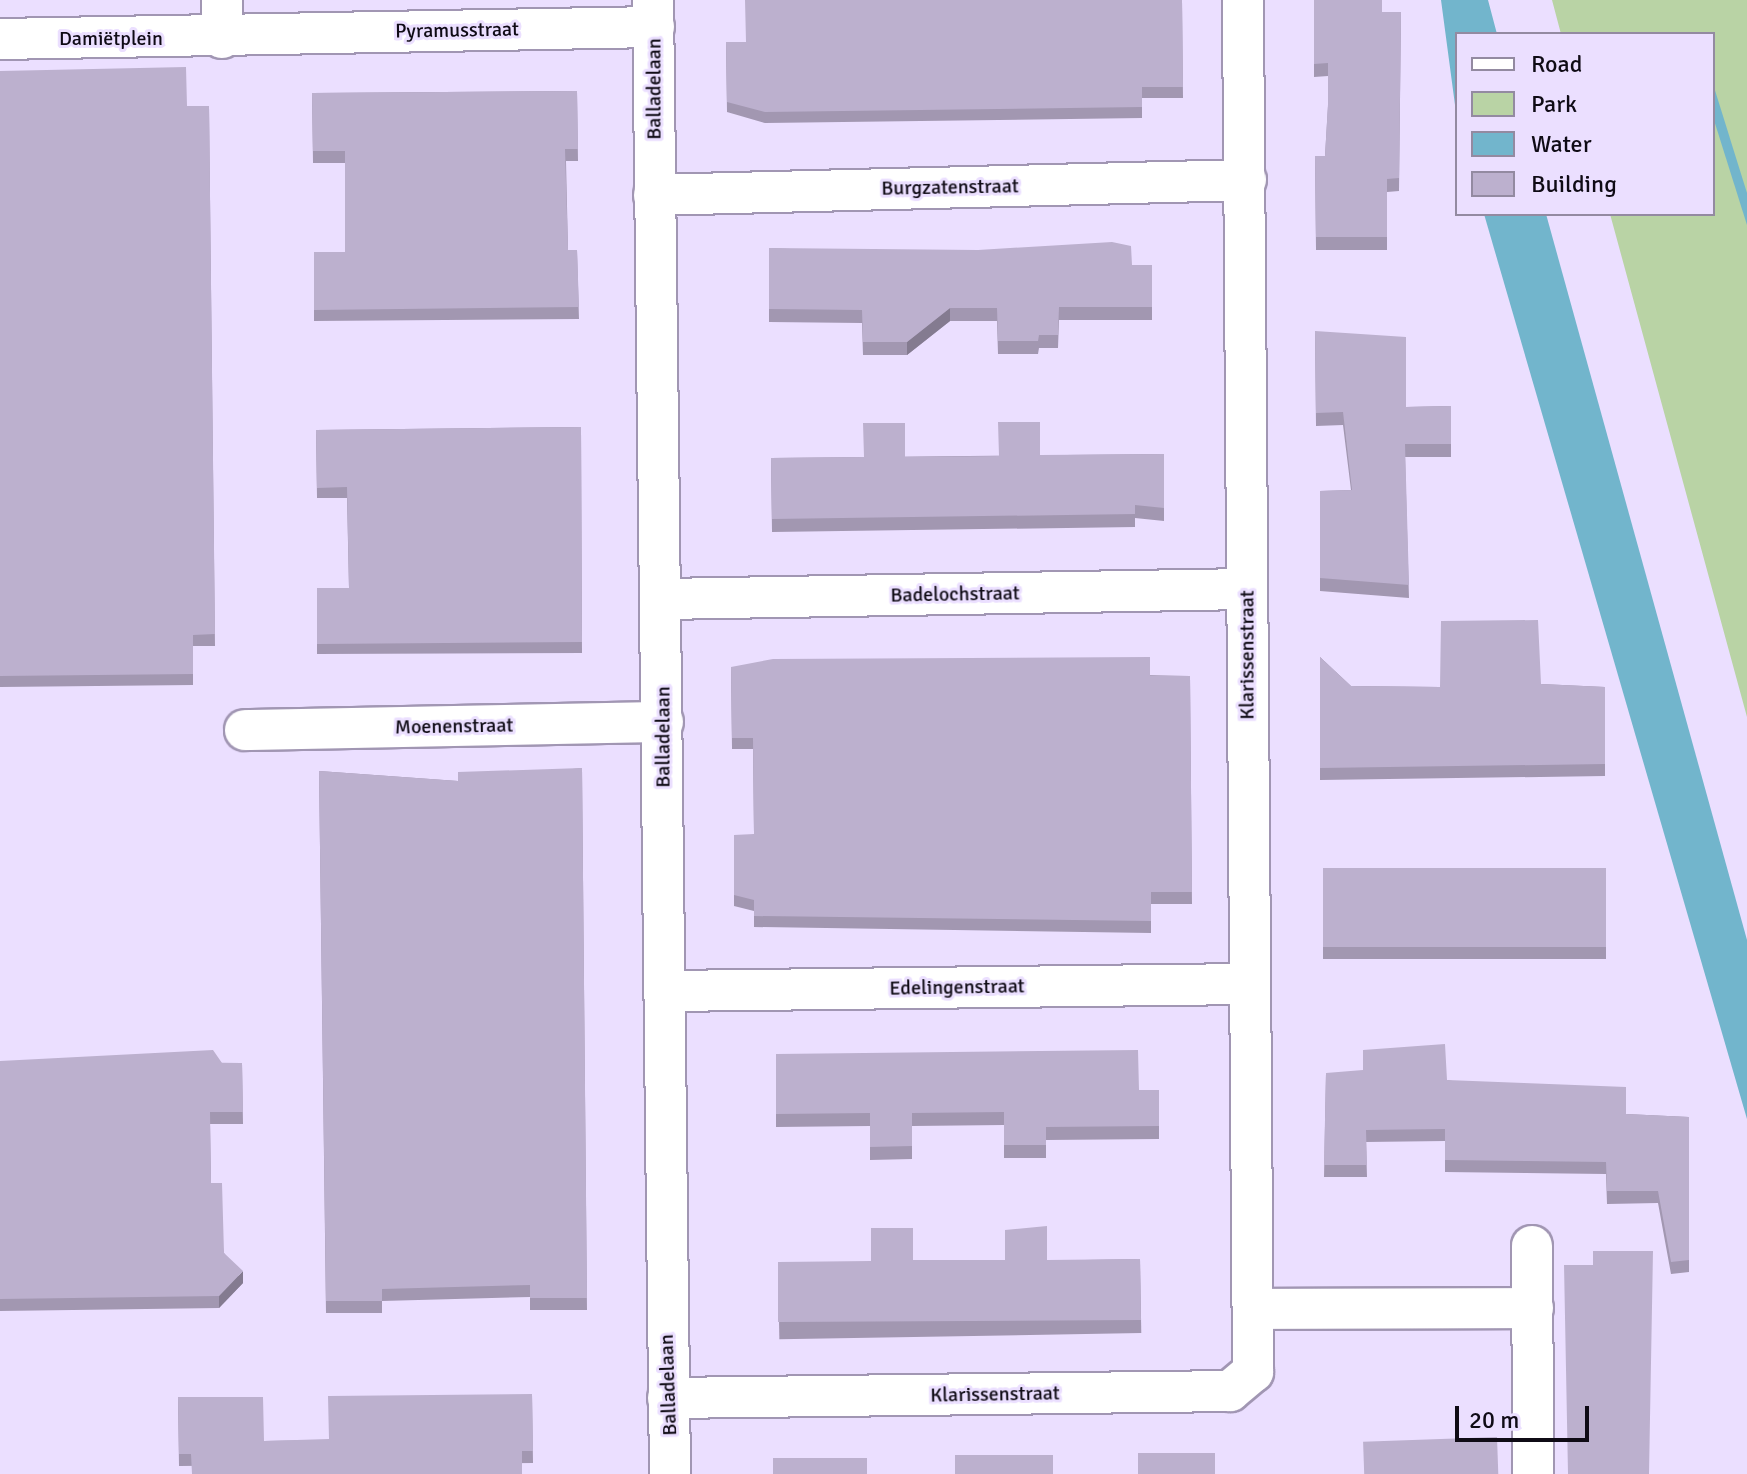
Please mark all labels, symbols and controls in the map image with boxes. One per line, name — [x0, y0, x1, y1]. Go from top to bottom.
street label: Pyramusstraat — [395, 17, 519, 43]
street label: Damiëtplein — [59, 26, 163, 50]
legend — [1455, 32, 1715, 216]
street label: Balladelaan — [642, 38, 666, 140]
text: Road — [1531, 49, 1582, 79]
text: Park — [1531, 89, 1577, 119]
text: Water — [1531, 129, 1591, 159]
text: Building — [1531, 169, 1617, 199]
street label: Burgzatenstraat — [881, 174, 1019, 200]
street label: Badelochstraat — [890, 581, 1020, 607]
street label: Klarissenstraat — [1235, 590, 1259, 720]
street label: Balladelaan — [651, 686, 675, 788]
street label: Moenenstraat — [395, 713, 513, 739]
street label: Edelingenstraat — [889, 974, 1025, 1000]
street label: Balladelaan — [654, 1334, 682, 1436]
street label: Klarissenstraat — [930, 1381, 1060, 1407]
scale bar — [1459, 1390, 1593, 1440]
text: 20 m — [1469, 1405, 1519, 1435]

